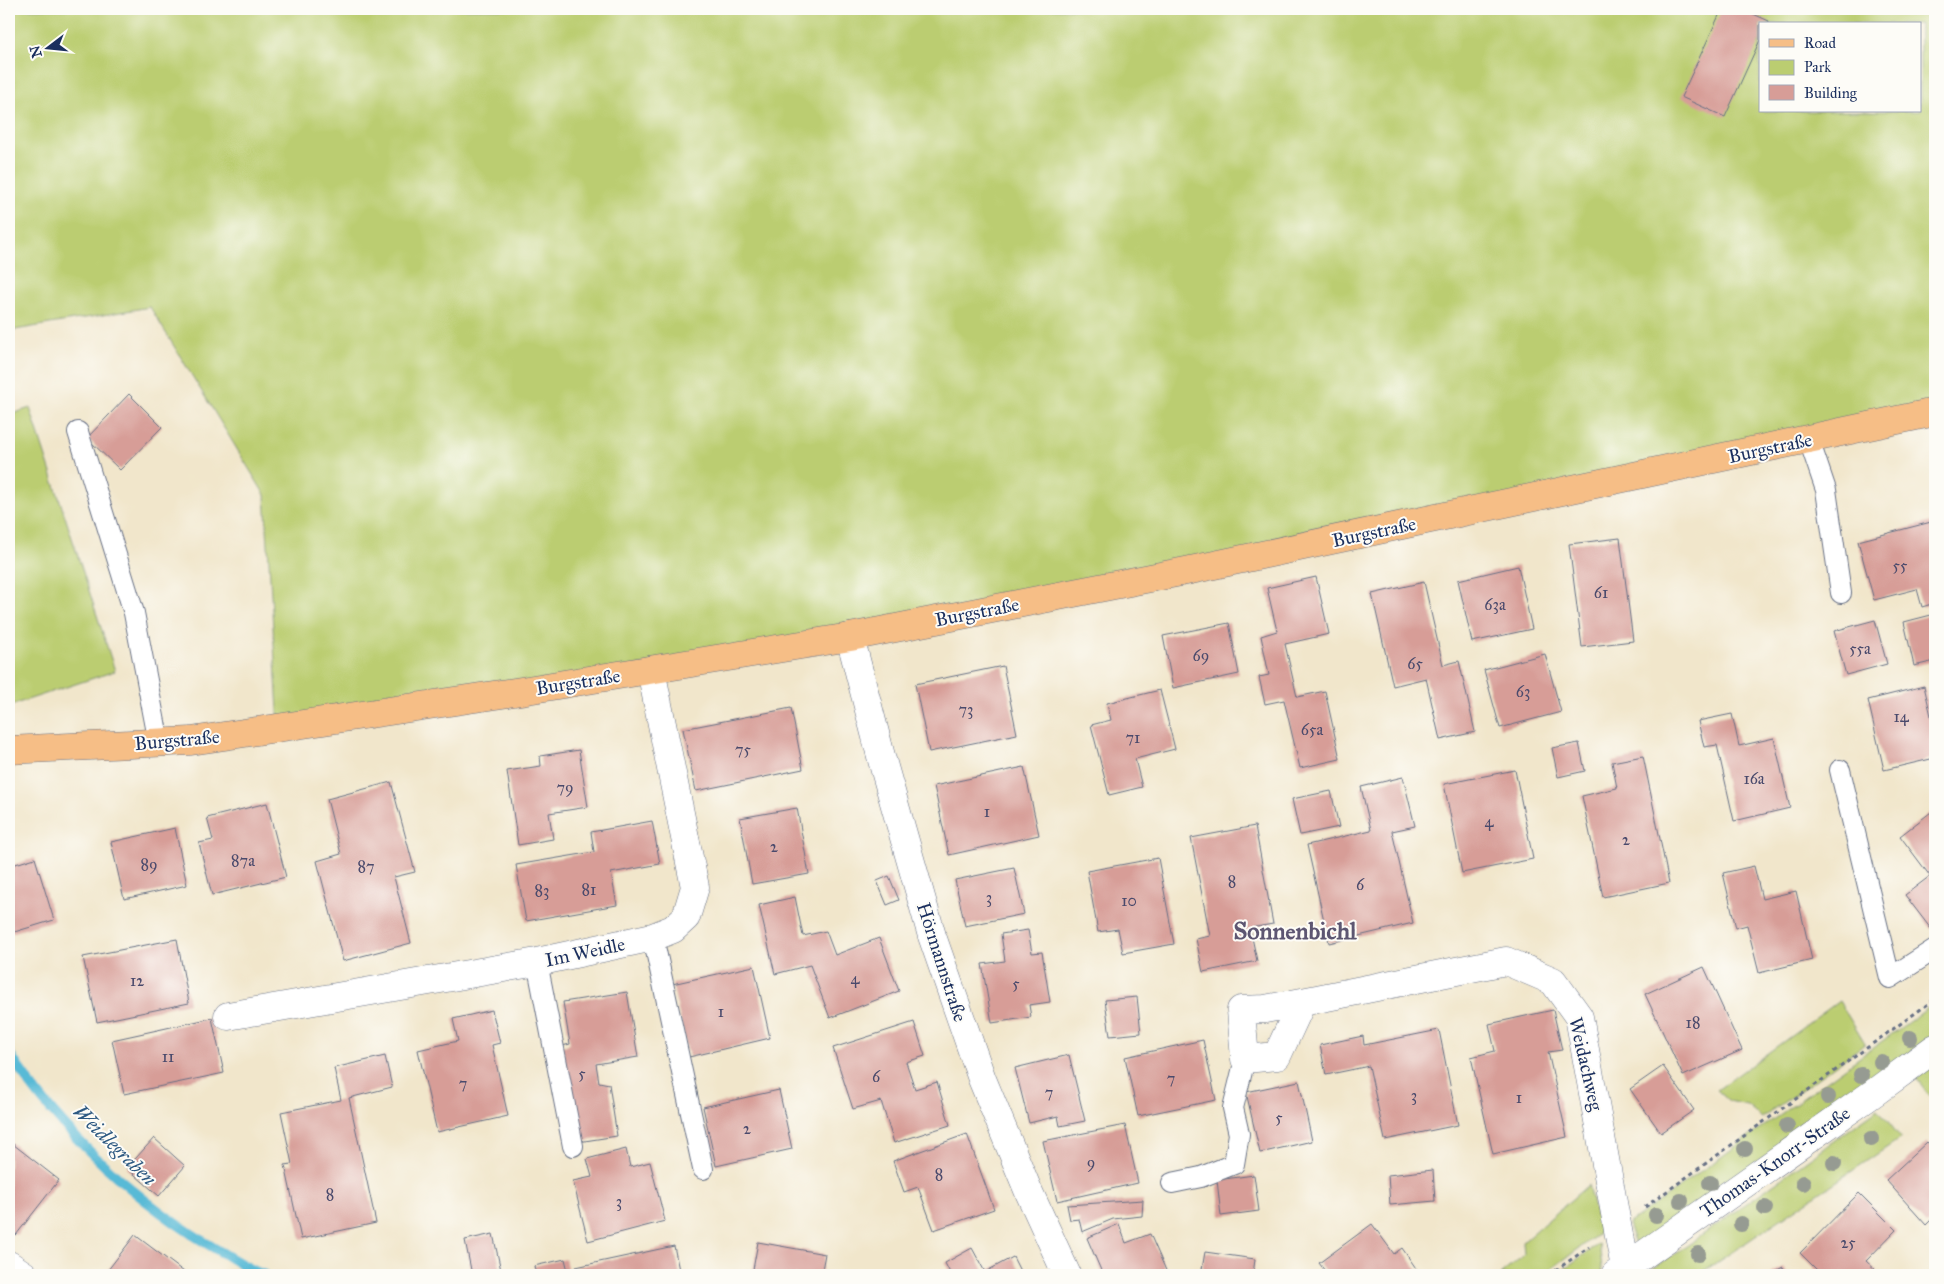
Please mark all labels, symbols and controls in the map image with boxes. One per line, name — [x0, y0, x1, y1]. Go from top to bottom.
north arrow — [22, 22, 72, 72]
legend — [1759, 22, 1922, 112]
text: Road — [1804, 34, 1836, 52]
text: N — [26, 43, 46, 59]
text: Park — [1804, 58, 1831, 76]
text: Building — [1804, 84, 1858, 102]
street label: Burgstraße — [1726, 428, 1814, 469]
street label: Burgstraße — [1330, 512, 1418, 553]
house number: 55 — [1893, 556, 1908, 575]
house number: 61 — [1594, 583, 1608, 602]
street label: Burgstraße — [933, 593, 1021, 632]
house number: 63a — [1484, 595, 1506, 614]
house number: 55a — [1849, 639, 1871, 658]
house number: 69 — [1193, 646, 1209, 665]
house number: 65 — [1407, 654, 1423, 673]
street label: Burgstraße — [534, 664, 622, 701]
house number: 63 — [1516, 682, 1530, 701]
house number: 73 — [959, 700, 973, 719]
house number: 14 — [1893, 707, 1910, 726]
house number: 65a — [1301, 720, 1323, 739]
street label: Burgstraße — [134, 725, 221, 756]
house number: 71 — [1126, 728, 1140, 747]
house number: 75 — [735, 740, 752, 759]
house number: 16a — [1743, 769, 1765, 788]
house number: 79 — [556, 778, 574, 797]
house number: 1 — [984, 802, 990, 821]
house number: 4 — [1485, 812, 1495, 831]
house number: 2 — [1622, 830, 1630, 849]
house number: 2 — [770, 837, 778, 856]
house number: 87a — [231, 851, 255, 870]
house number: 89 — [140, 855, 158, 874]
house number: 87 — [357, 857, 375, 876]
house number: 8 — [1228, 872, 1236, 891]
house number: 6 — [1356, 875, 1365, 894]
house number: 81 — [582, 880, 596, 899]
house number: 83 — [535, 881, 549, 900]
house number: 3 — [986, 888, 992, 907]
house number: 10 — [1121, 891, 1137, 910]
street label: Hörmannstraße — [912, 899, 972, 1025]
district label: Sonnenbichl — [1234, 916, 1357, 946]
street label: Im Weidle — [543, 932, 627, 972]
house number: 4 — [851, 969, 861, 988]
house number: 12 — [130, 971, 144, 990]
house number: 5 — [1012, 974, 1020, 993]
house number: 1 — [718, 1002, 724, 1021]
house number: 18 — [1686, 1013, 1700, 1032]
street label: Weidachweg — [1563, 1015, 1608, 1113]
house number: 11 — [162, 1047, 174, 1066]
house number: 5 — [578, 1064, 586, 1083]
house number: 6 — [872, 1067, 881, 1086]
house number: 7 — [1167, 1069, 1175, 1088]
house number: 7 — [459, 1074, 467, 1093]
house number: 7 — [1045, 1083, 1053, 1102]
house number: 3 — [1411, 1086, 1417, 1105]
house number: 1 — [1516, 1088, 1522, 1107]
water label: Weidlegraben — [68, 1099, 162, 1191]
street label: Thomas-Knorr-Straße — [1696, 1102, 1855, 1222]
house number: 5 — [1275, 1108, 1283, 1127]
house number: 2 — [743, 1119, 751, 1138]
house number: 9 — [1087, 1153, 1095, 1172]
house number: 8 — [935, 1165, 943, 1184]
house number: 8 — [326, 1185, 334, 1204]
house number: 3 — [616, 1192, 622, 1211]
house number: 25 — [1840, 1233, 1856, 1252]

